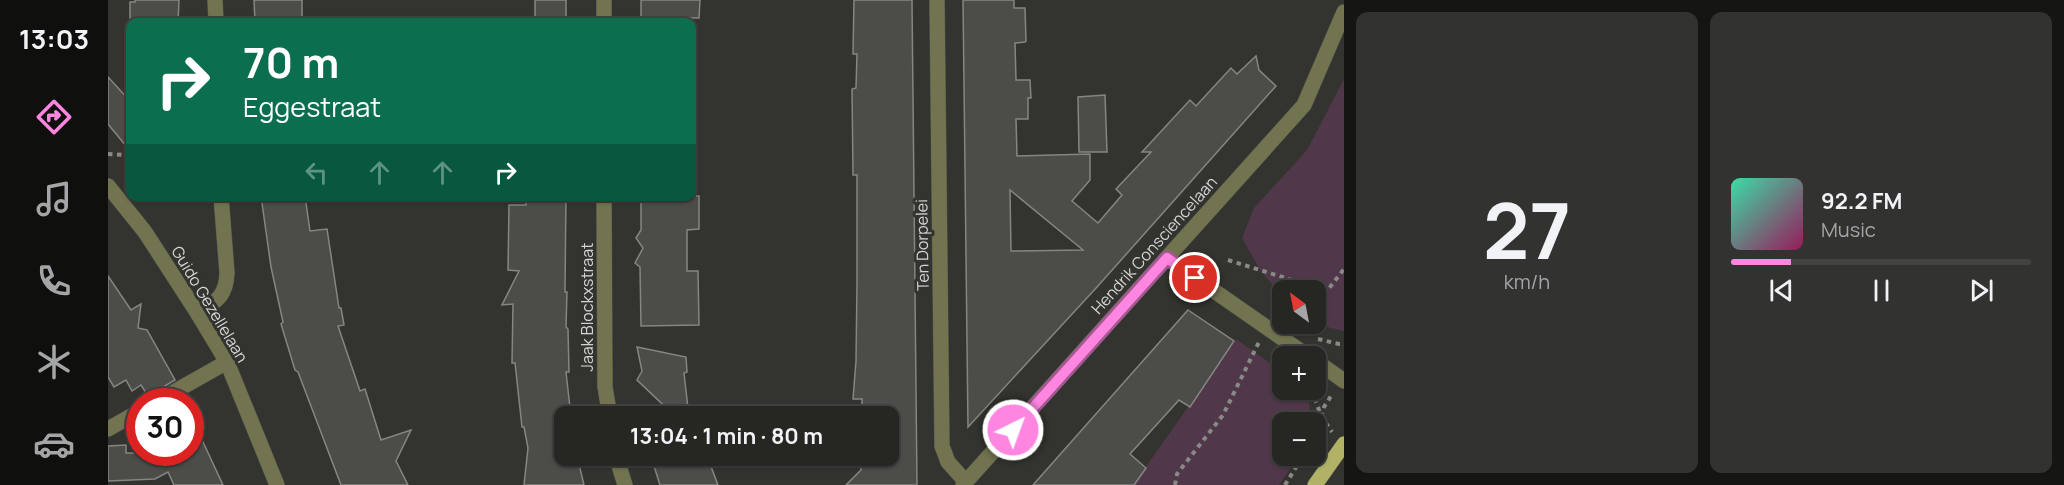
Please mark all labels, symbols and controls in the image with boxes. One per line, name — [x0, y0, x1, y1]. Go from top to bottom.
text: 13:03 — [19, 20, 89, 57]
text: 70 m — [243, 33, 339, 91]
icon: right — [144, 42, 222, 120]
text: Eggestraat — [243, 88, 381, 125]
icon: directions — [33, 96, 75, 138]
icon: left — [300, 156, 333, 189]
icon: ahead — [363, 156, 396, 189]
icon: ahead — [426, 156, 459, 189]
icon: right — [489, 156, 522, 189]
street label: Hendrik Consciencelaan — [1086, 171, 1222, 319]
text: 27 — [1483, 176, 1571, 282]
icon: music — [33, 178, 75, 220]
text: 92.2 FM — [1821, 186, 1902, 216]
street label: Ten Dorpelei — [910, 199, 934, 291]
text: Music — [1821, 216, 1876, 243]
street label: Guido Gezellelaan — [166, 242, 254, 366]
street label: Jaak Blockxstraat — [576, 243, 598, 372]
pin — [1169, 252, 1220, 303]
icon: phone — [33, 260, 75, 302]
icon: arrive — [1178, 261, 1211, 294]
text: km/h — [1504, 268, 1550, 295]
icon: previous — [1765, 274, 1798, 307]
icon: pause — [1865, 274, 1898, 307]
icon: next — [1965, 274, 1998, 307]
north arrow — [1272, 280, 1326, 334]
map controls — [1272, 280, 1326, 466]
icon: climate — [33, 341, 75, 383]
button: + — [1272, 346, 1326, 400]
speed limit sign: 30 — [126, 388, 204, 466]
position arrow — [981, 398, 1045, 462]
button: − — [1272, 412, 1326, 466]
text: 13:04 · 1 min · 80 m — [630, 421, 823, 451]
icon: car — [33, 423, 75, 465]

